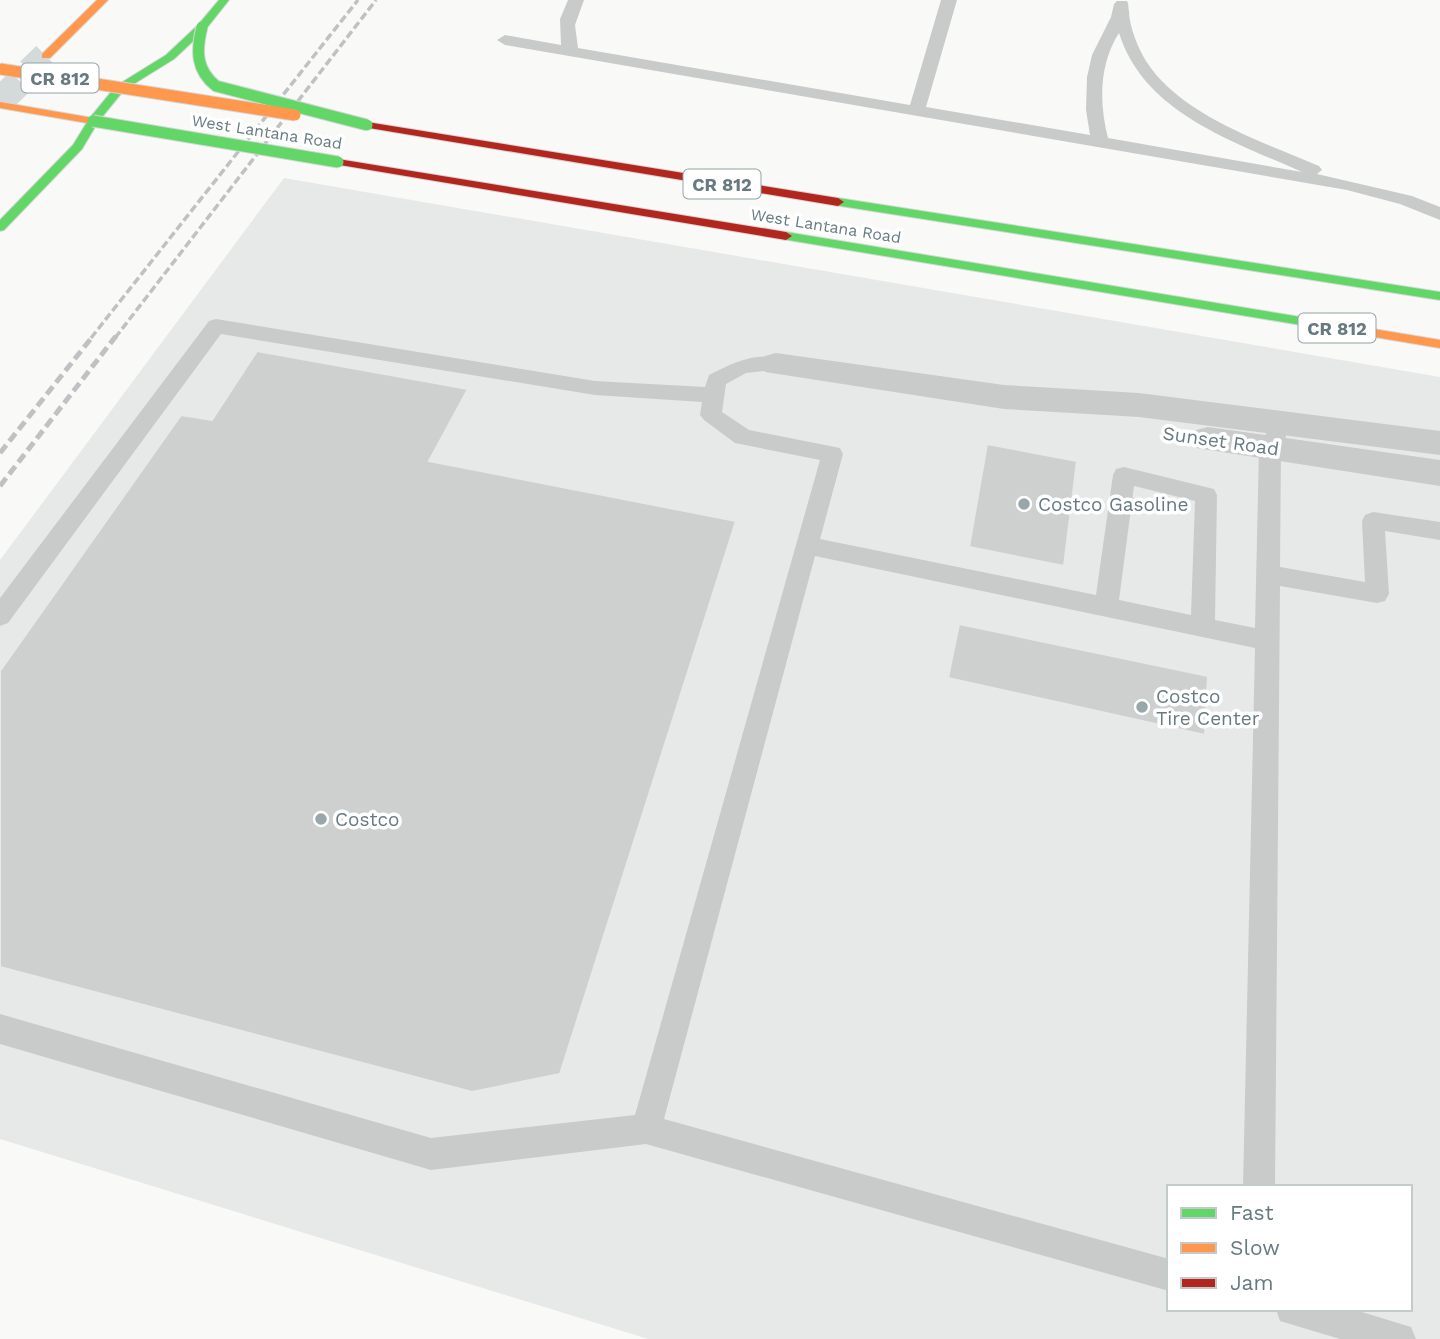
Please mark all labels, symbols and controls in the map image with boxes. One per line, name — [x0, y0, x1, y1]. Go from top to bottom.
road number: CR 812 — [22, 64, 98, 92]
street label: West Lantana Road — [190, 111, 344, 153]
road number: CR 812 — [684, 169, 760, 198]
street label: West Lantana Road — [749, 205, 903, 247]
road number: CR 812 — [1298, 314, 1376, 342]
street label: Sunset Road — [1161, 421, 1281, 461]
place label: Costco Gasoline — [1038, 493, 1188, 516]
marker: Costco Gasoline — [1016, 496, 1032, 512]
place label: Costco Tire Center — [1156, 685, 1260, 730]
marker: Costco Tire Center — [1134, 699, 1150, 715]
place label: Costco — [335, 808, 399, 831]
marker: Costco — [313, 811, 329, 827]
legend — [1167, 1185, 1412, 1311]
text: Fast — [1230, 1200, 1274, 1225]
text: Slow — [1230, 1235, 1280, 1260]
text: Jam — [1230, 1270, 1273, 1295]

